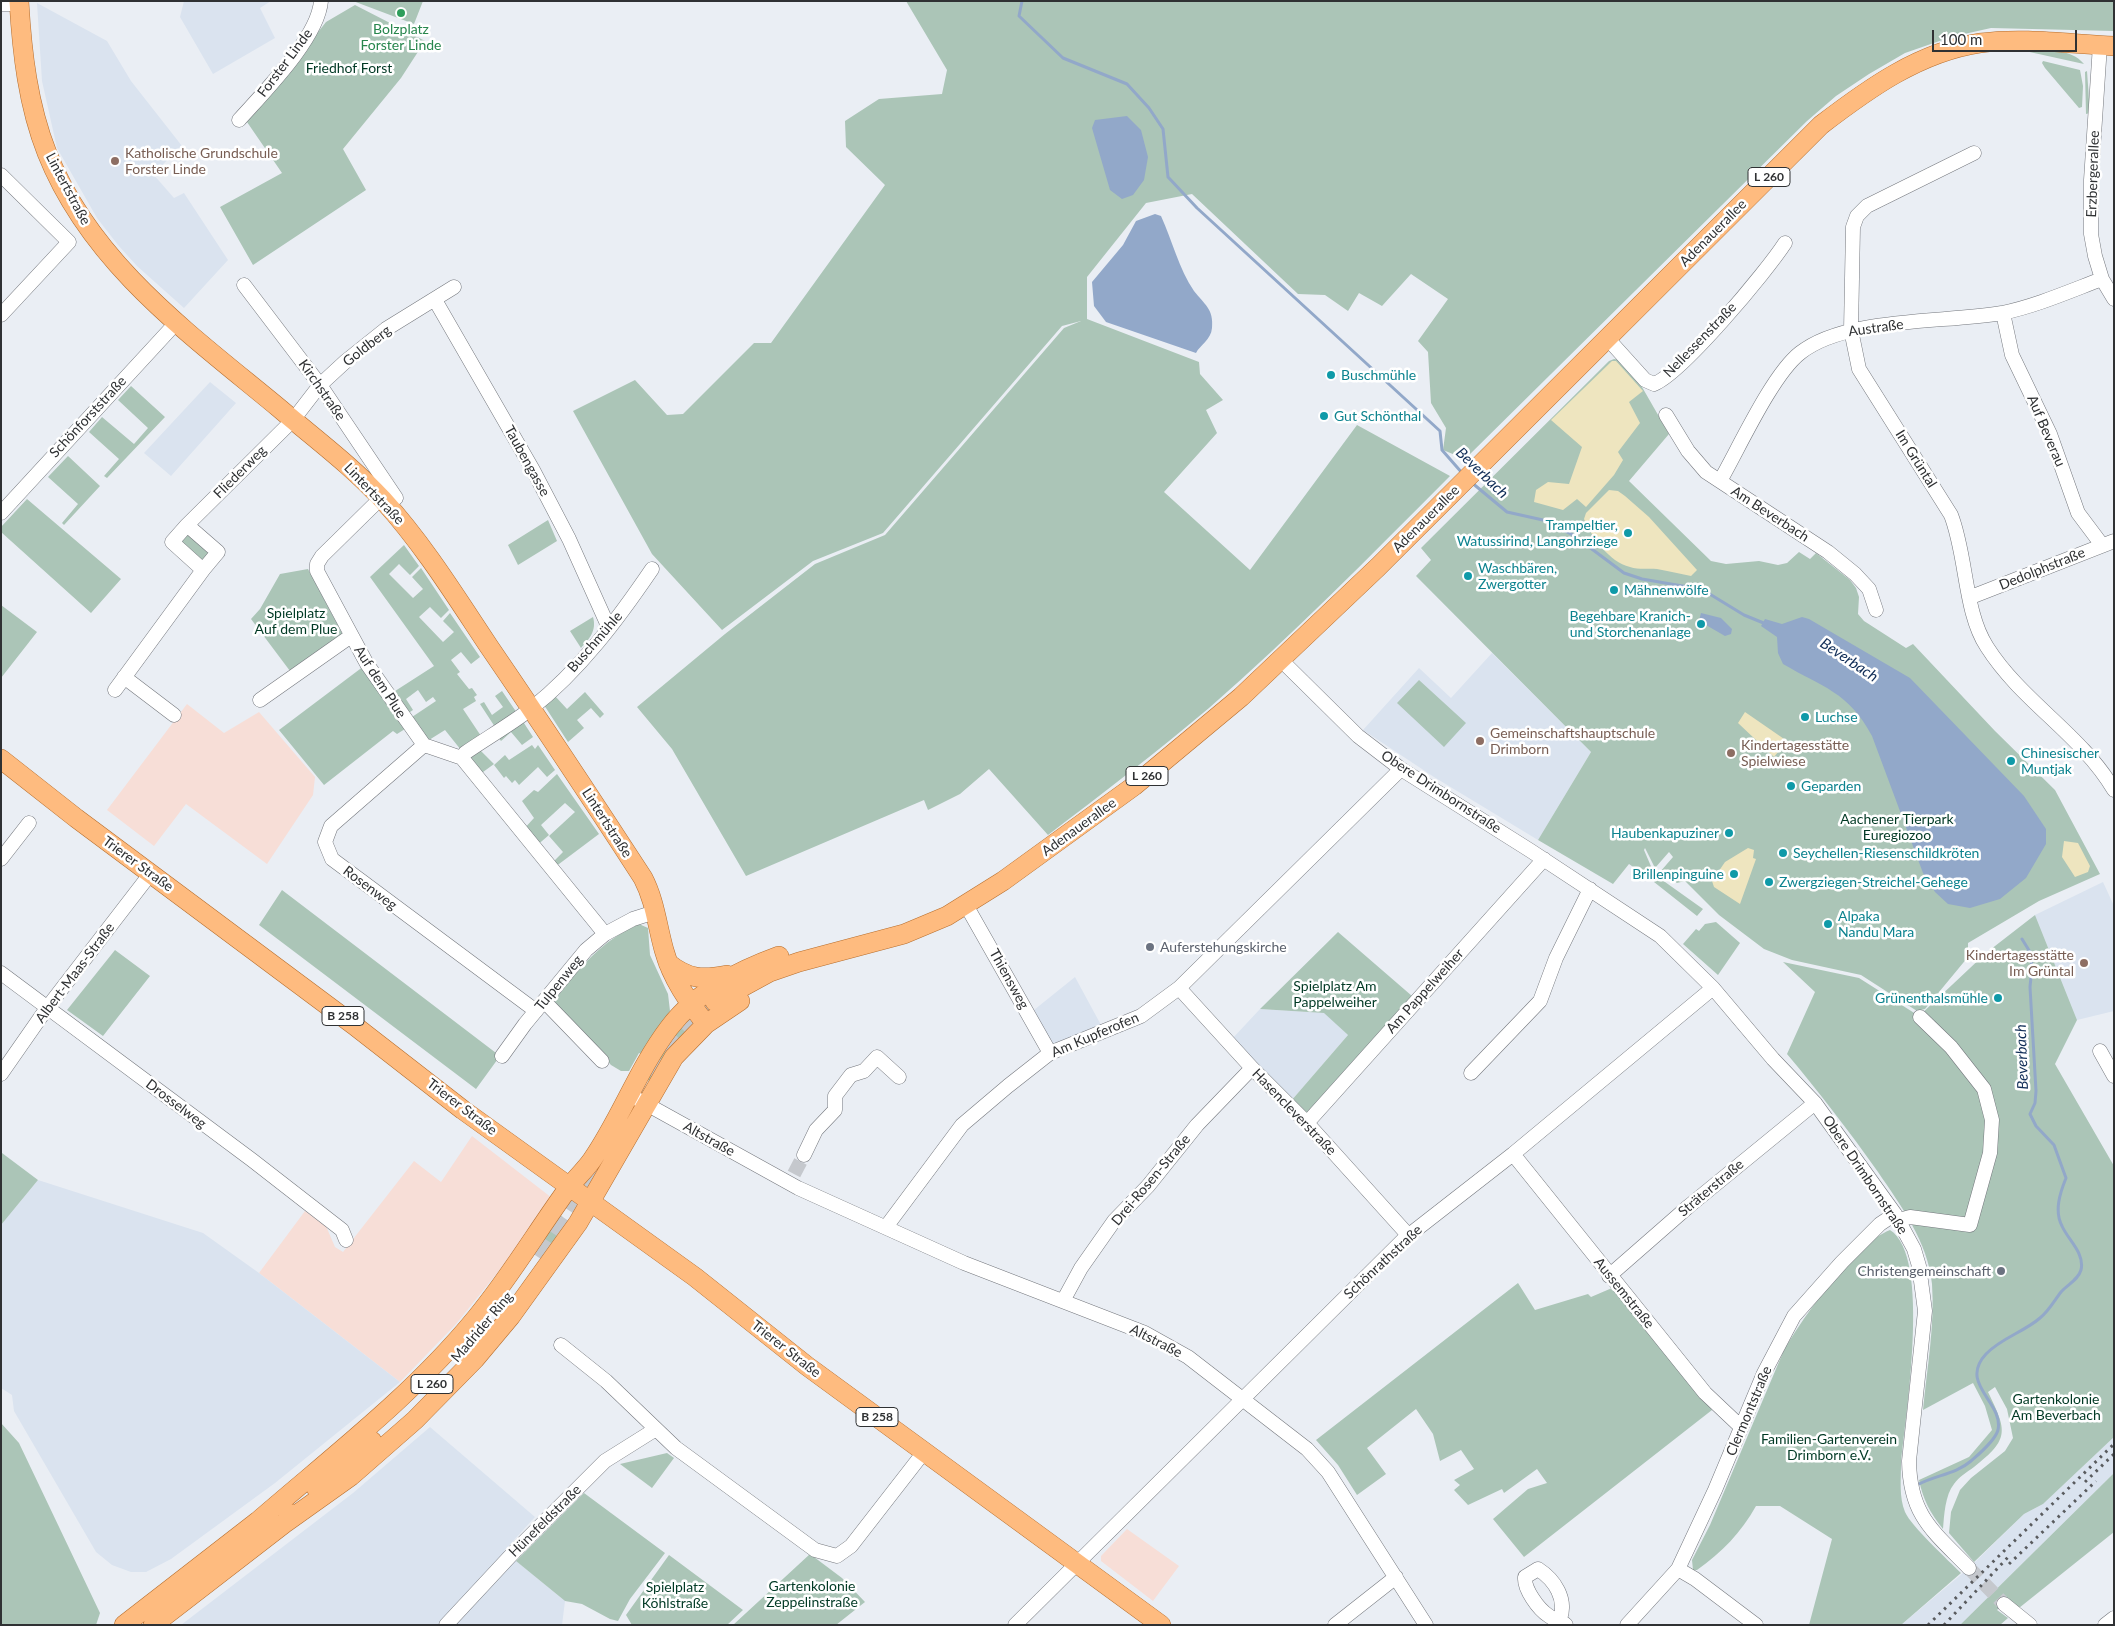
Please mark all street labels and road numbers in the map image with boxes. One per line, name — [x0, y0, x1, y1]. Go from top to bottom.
street label: Forster Linde — [254, 26, 316, 100]
street label: Erzbergerallee — [2083, 130, 2103, 218]
street label: Lintertstraße — [42, 150, 94, 228]
road number: L 260 — [1748, 168, 1790, 186]
street label: Adenauerallee — [1676, 196, 1750, 270]
street label: Nellessenstraße — [1660, 299, 1740, 381]
street label: Austraße — [1847, 316, 1905, 340]
street label: Goldberg — [339, 322, 395, 370]
street label: Kirchstraße — [295, 356, 349, 424]
street label: Schönforststraße — [46, 373, 130, 461]
street label: Auf Beverau — [2023, 393, 2069, 469]
street label: Taubengasse — [501, 423, 553, 499]
street label: Im Grüntal — [1892, 427, 1940, 491]
street label: Fliederweg — [210, 442, 270, 502]
street label: Lintertstraße — [340, 460, 408, 528]
street label: Adenauerallee — [1389, 482, 1463, 556]
street label: Am Beverbach — [1728, 483, 1812, 545]
street label: Dedolphstraße — [1997, 544, 2087, 594]
street label: Buschmühle — [564, 608, 626, 676]
street label: Auf dem Plue — [350, 643, 410, 721]
street label: Obere Drimbornstraße — [1378, 747, 1504, 837]
road number: L 260 — [1126, 766, 1168, 786]
street label: Lintertstraße — [578, 785, 636, 861]
street label: Adenauerallee — [1039, 794, 1119, 860]
street label: Trierer Straße — [99, 833, 177, 895]
street label: Rosenweg — [340, 862, 400, 914]
street label: Albert-Maas-Straße — [32, 920, 118, 1026]
street label: Am Pappelweiher — [1383, 945, 1467, 1037]
street label: Thiensweg — [986, 946, 1032, 1012]
street label: Tulpenweg — [532, 952, 586, 1014]
road number: B 258 — [322, 1006, 364, 1026]
street label: Am Kupferofen — [1049, 1009, 1141, 1061]
street label: Hasencleverstraße — [1248, 1065, 1340, 1159]
street label: Trierer Straße — [424, 1075, 500, 1139]
street label: Drosselweg — [142, 1076, 210, 1132]
street label: Obere Drimbornstraße — [1819, 1112, 1911, 1238]
street label: Altstraße — [680, 1118, 738, 1160]
street label: Drei-Rosen-Straße — [1108, 1131, 1194, 1229]
street label: Sträterstraße — [1675, 1156, 1747, 1220]
street label: Schönrathstraße — [1340, 1221, 1426, 1303]
street label: Aussemstraße — [1590, 1254, 1658, 1332]
street label: Madrider Ring — [448, 1288, 516, 1366]
street label: Trierer Straße — [748, 1317, 824, 1381]
street label: Altstraße — [1127, 1321, 1185, 1361]
street label: Clermontstraße — [1723, 1364, 1775, 1458]
road number: L 260 — [411, 1375, 453, 1394]
road number: B 258 — [856, 1408, 898, 1426]
street label: Hünefeldstraße — [505, 1481, 585, 1561]

